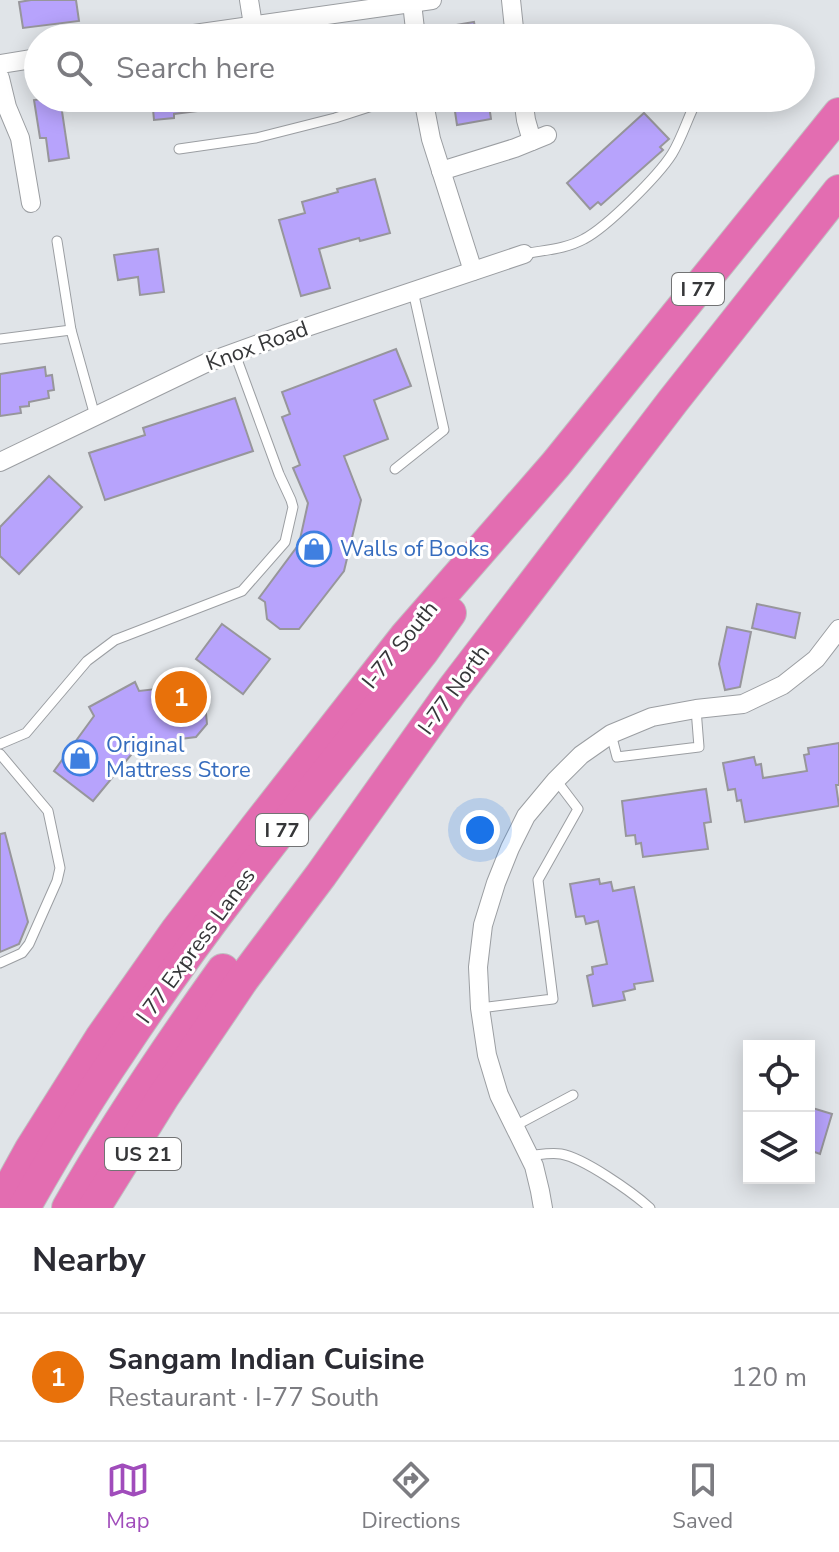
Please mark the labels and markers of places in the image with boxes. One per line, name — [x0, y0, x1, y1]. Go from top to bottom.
shop icon: Walls of Books — [295, 530, 333, 568]
place label: Walls of Books — [340, 534, 490, 564]
pin: 1 — [155, 667, 207, 727]
place label: Original Mattress Store — [106, 730, 251, 785]
shop icon: Original Mattress Store — [61, 739, 99, 777]

